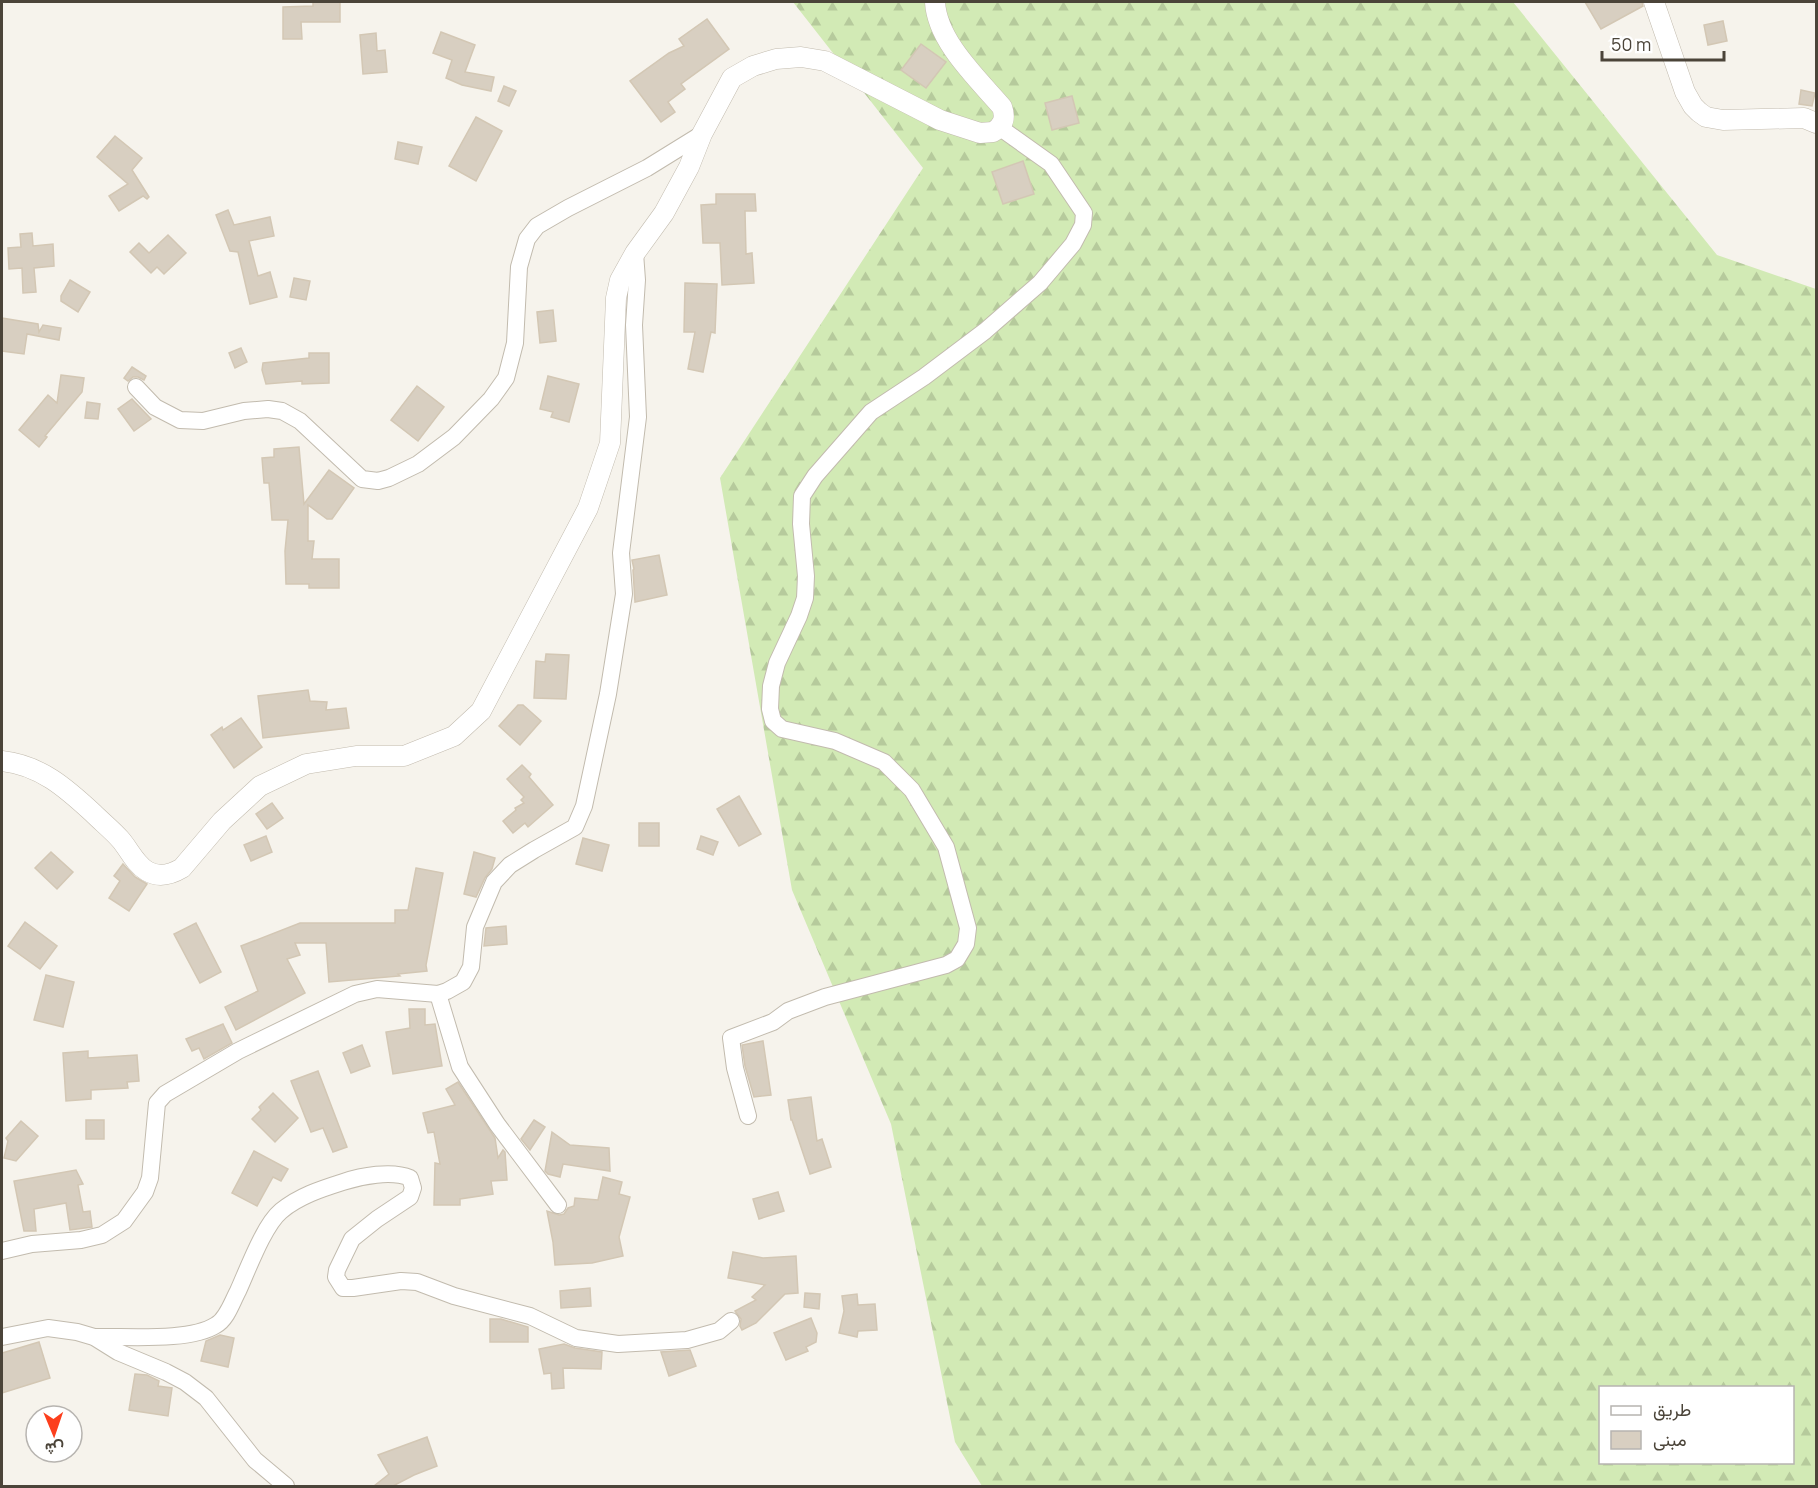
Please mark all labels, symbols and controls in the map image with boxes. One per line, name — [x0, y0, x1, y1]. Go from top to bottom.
scale bar — [1602, 24, 1724, 62]
text: 50 m — [1611, 32, 1651, 56]
legend — [1599, 1386, 1794, 1464]
text: طريق — [1653, 1397, 1691, 1421]
north arrow — [24, 1404, 84, 1464]
text: مبنى — [1653, 1427, 1687, 1451]
text: ش — [45, 1438, 65, 1460]

